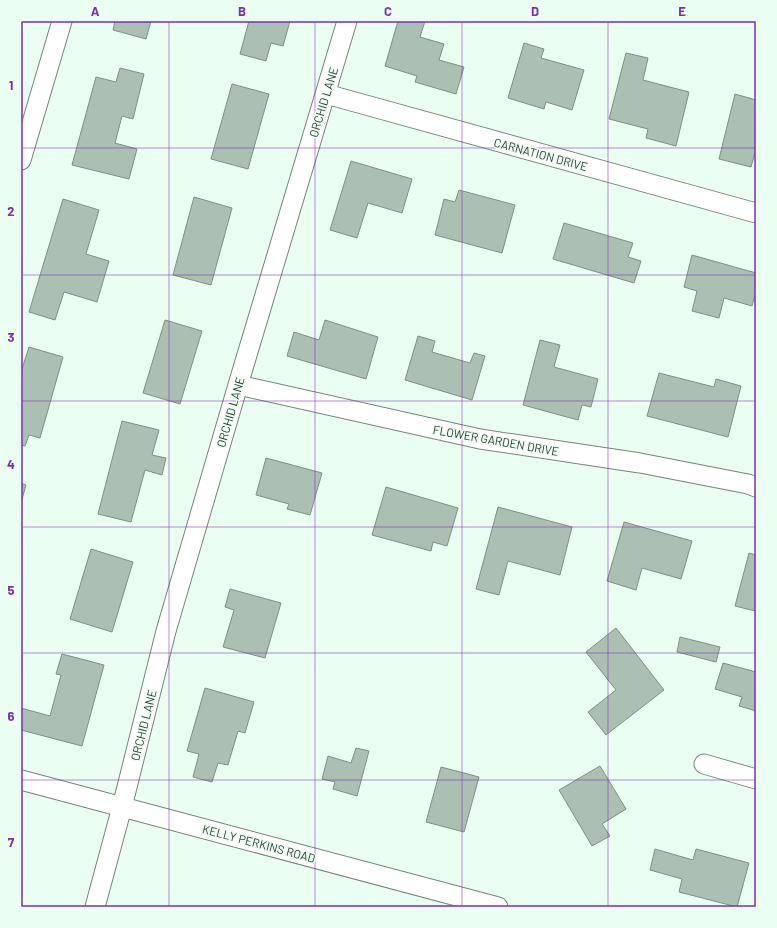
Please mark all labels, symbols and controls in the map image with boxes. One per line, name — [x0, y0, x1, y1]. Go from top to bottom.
text: A — [91, 3, 100, 19]
text: B — [238, 3, 246, 19]
text: C — [384, 3, 392, 19]
text: D — [531, 3, 539, 19]
text: E — [678, 3, 686, 19]
street label: ORCHID LANE — [306, 65, 340, 139]
text: 1 — [9, 77, 13, 93]
street label: CARNATION DRIVE — [493, 135, 589, 173]
text: 2 — [7, 203, 15, 219]
text: 3 — [7, 329, 15, 345]
street label: ORCHID LANE — [213, 375, 247, 449]
street label: FLOWER GARDEN DRIVE — [432, 422, 560, 458]
text: 4 — [7, 456, 15, 472]
text: 5 — [7, 582, 15, 598]
street label: ORCHID LANE — [127, 688, 159, 762]
text: 6 — [8, 708, 15, 724]
street label: KELLY PERKINS ROAD — [201, 821, 317, 865]
text: 7 — [8, 834, 15, 850]

